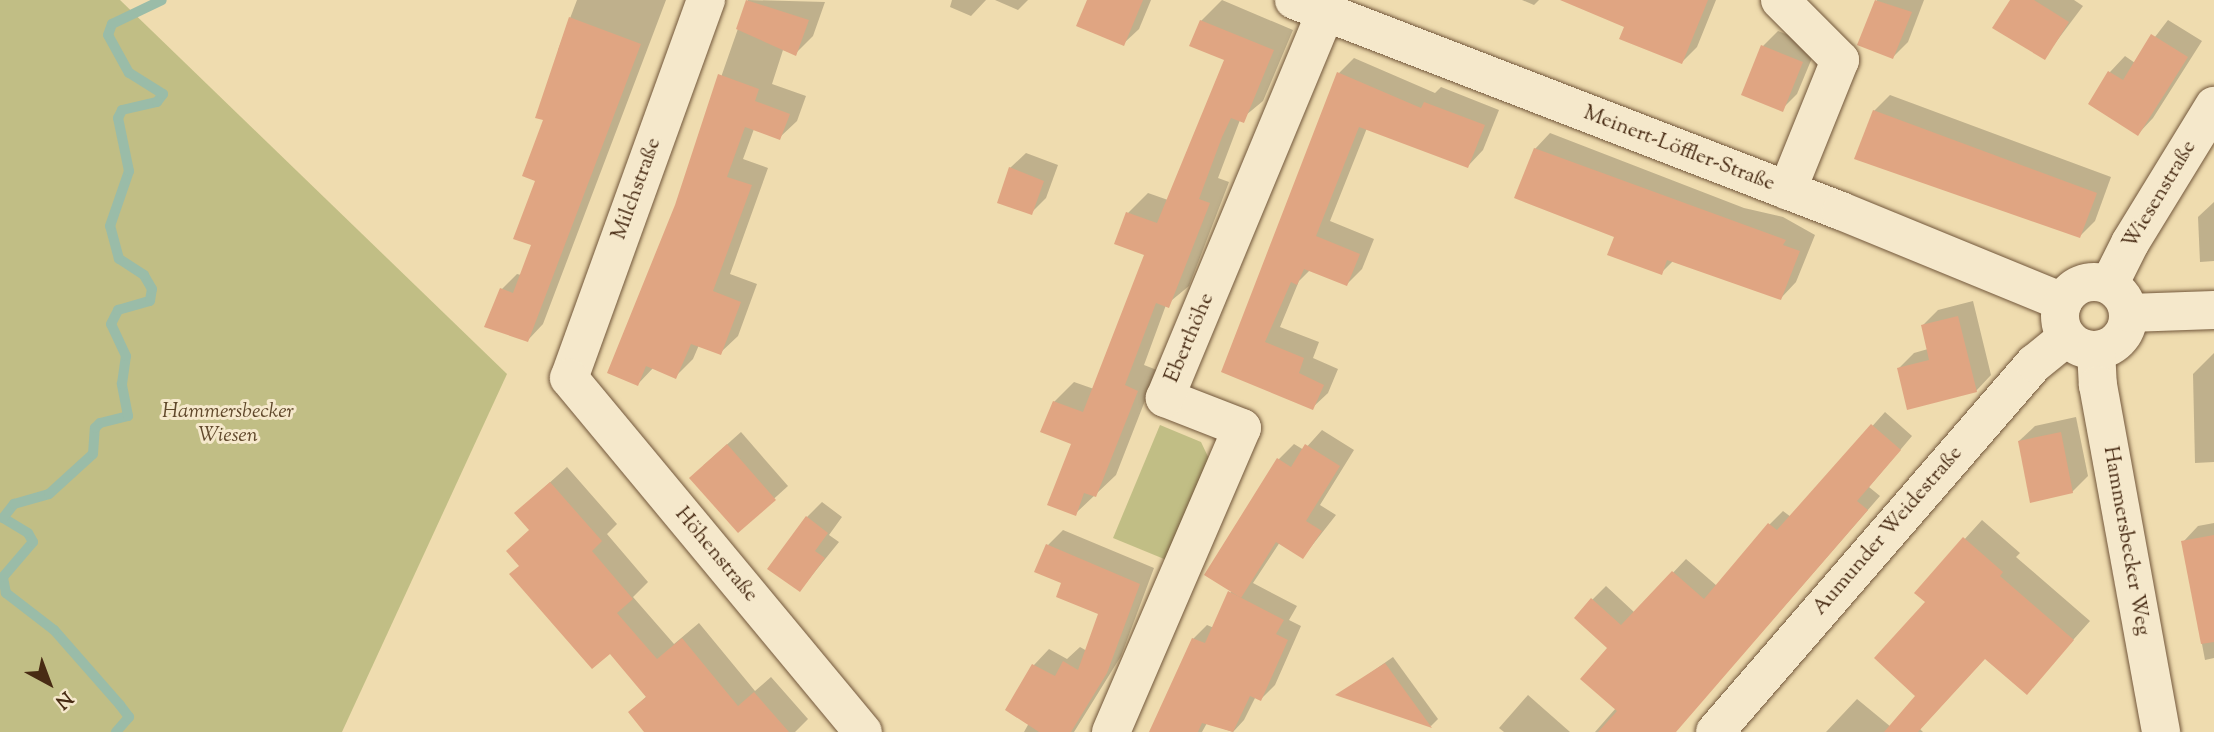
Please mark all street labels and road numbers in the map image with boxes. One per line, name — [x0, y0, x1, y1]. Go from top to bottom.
street label: Meinert-Löffler-Straße — [1580, 101, 1778, 197]
street label: Milchstraße — [607, 135, 667, 243]
street label: Wiesenstraße — [2118, 136, 2202, 254]
street label: Eberthöhe — [1160, 289, 1220, 387]
street label: Aumunder Weidestraße — [1808, 441, 1968, 621]
street label: Hammersbecker Weg — [2097, 444, 2155, 638]
street label: Höhenstraße — [669, 502, 763, 608]

